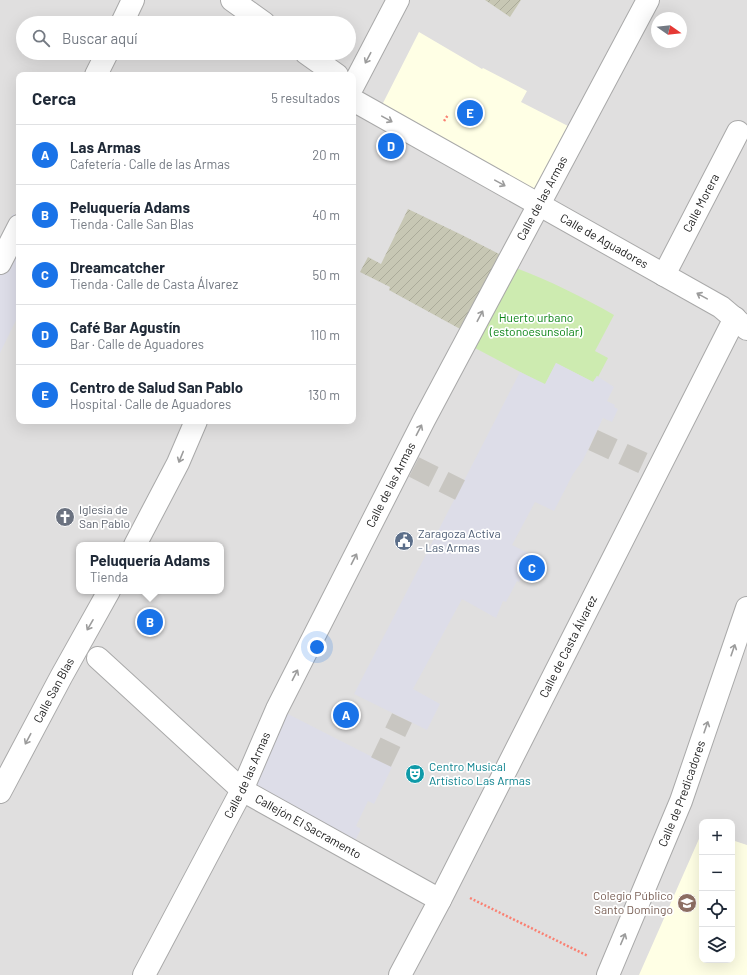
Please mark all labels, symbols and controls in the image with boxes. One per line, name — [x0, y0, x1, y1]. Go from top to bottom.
north arrow — [651, 12, 687, 48]
search box — [16, 16, 356, 60]
icon: search — [30, 27, 52, 49]
text: Buscar aquí — [62, 29, 138, 47]
one-way arrow — [364, 51, 372, 63]
text: Cerca — [32, 88, 76, 108]
text: 5 resultados — [271, 90, 340, 106]
pin: E — [457, 98, 483, 128]
one-way arrow — [381, 116, 393, 124]
pin: D — [378, 131, 404, 161]
text: Las Armas — [70, 138, 141, 156]
text: A — [41, 147, 49, 163]
text: 20 m — [312, 147, 340, 163]
street label: Calle de las Armas — [513, 153, 570, 243]
text: Cafetería · Calle de las Armas — [70, 156, 230, 172]
street label: Calle Morera — [679, 171, 721, 234]
one-way arrow — [494, 179, 506, 187]
text: Peluquería Adams — [70, 198, 190, 216]
text: B — [41, 207, 49, 223]
text: 40 m — [312, 207, 340, 223]
street label: Calle de Aguadores — [558, 210, 651, 271]
text: Tienda · Calle San Blas — [70, 216, 194, 232]
text: Dreamcatcher — [70, 258, 165, 276]
text: C — [41, 267, 49, 283]
text: 50 m — [313, 267, 340, 283]
text: Tienda · Calle de Casta Álvarez — [70, 276, 238, 292]
one-way arrow — [697, 292, 709, 300]
one-way arrow — [476, 310, 484, 322]
park label: Huerto urbano (estonoesunsolar) — [489, 310, 583, 338]
text: Café Bar Agustín — [70, 318, 181, 336]
text: D — [41, 327, 49, 343]
text: 110 m — [310, 327, 340, 343]
text: Bar · Calle de Aguadores — [70, 336, 204, 352]
text: Centro de Salud San Pablo — [70, 378, 243, 396]
text: E — [41, 387, 49, 403]
text: 130 m — [308, 387, 340, 403]
text: Hospital · Calle de Aguadores — [70, 396, 231, 412]
one-way arrow — [415, 425, 423, 437]
street label: Calle de las Armas — [363, 439, 418, 529]
one-way arrow — [177, 451, 184, 463]
place label: Iglesia de San Pablo — [79, 502, 130, 530]
church icon: Iglesia de San Pablo — [54, 506, 76, 528]
place label: Zaragoza Activa - Las Armas — [418, 526, 501, 554]
public building icon: Zaragoza Activa - Las Armas — [393, 530, 415, 552]
popup — [76, 542, 224, 594]
text: Peluquería Adams — [90, 551, 210, 569]
one-way arrow — [350, 553, 358, 565]
pin: C — [519, 553, 545, 583]
text: Tienda — [90, 569, 128, 585]
street label: Calle de Casta Álvarez — [536, 593, 599, 700]
pin: B — [137, 607, 163, 637]
one-way arrow — [85, 619, 93, 631]
your location — [307, 637, 327, 657]
one-way arrow — [730, 644, 737, 657]
street label: Calle San Blas — [30, 655, 76, 725]
one-way arrow — [291, 669, 299, 681]
pin: A — [333, 700, 359, 730]
one-way arrow — [703, 721, 711, 733]
street label: Calle de las Armas — [220, 729, 272, 820]
one-way arrow — [24, 733, 31, 745]
street label: Calle de Predicadores — [655, 738, 707, 848]
place label: Centro Musical Artístico Las Armas — [429, 759, 531, 787]
theatre icon: Centro Musical Artístico Las Armas — [404, 763, 426, 785]
street label: Callejón El Sacramento — [253, 791, 364, 861]
map controls — [699, 819, 735, 963]
button: + — [699, 819, 735, 855]
button: − — [699, 855, 735, 891]
place label: Colegio Público Santo Domingo — [593, 888, 673, 916]
button: locate — [699, 891, 735, 927]
school or university icon: Colegio Público Santo Domingo — [676, 892, 698, 914]
button: layers — [699, 927, 735, 963]
one-way arrow — [620, 934, 627, 946]

